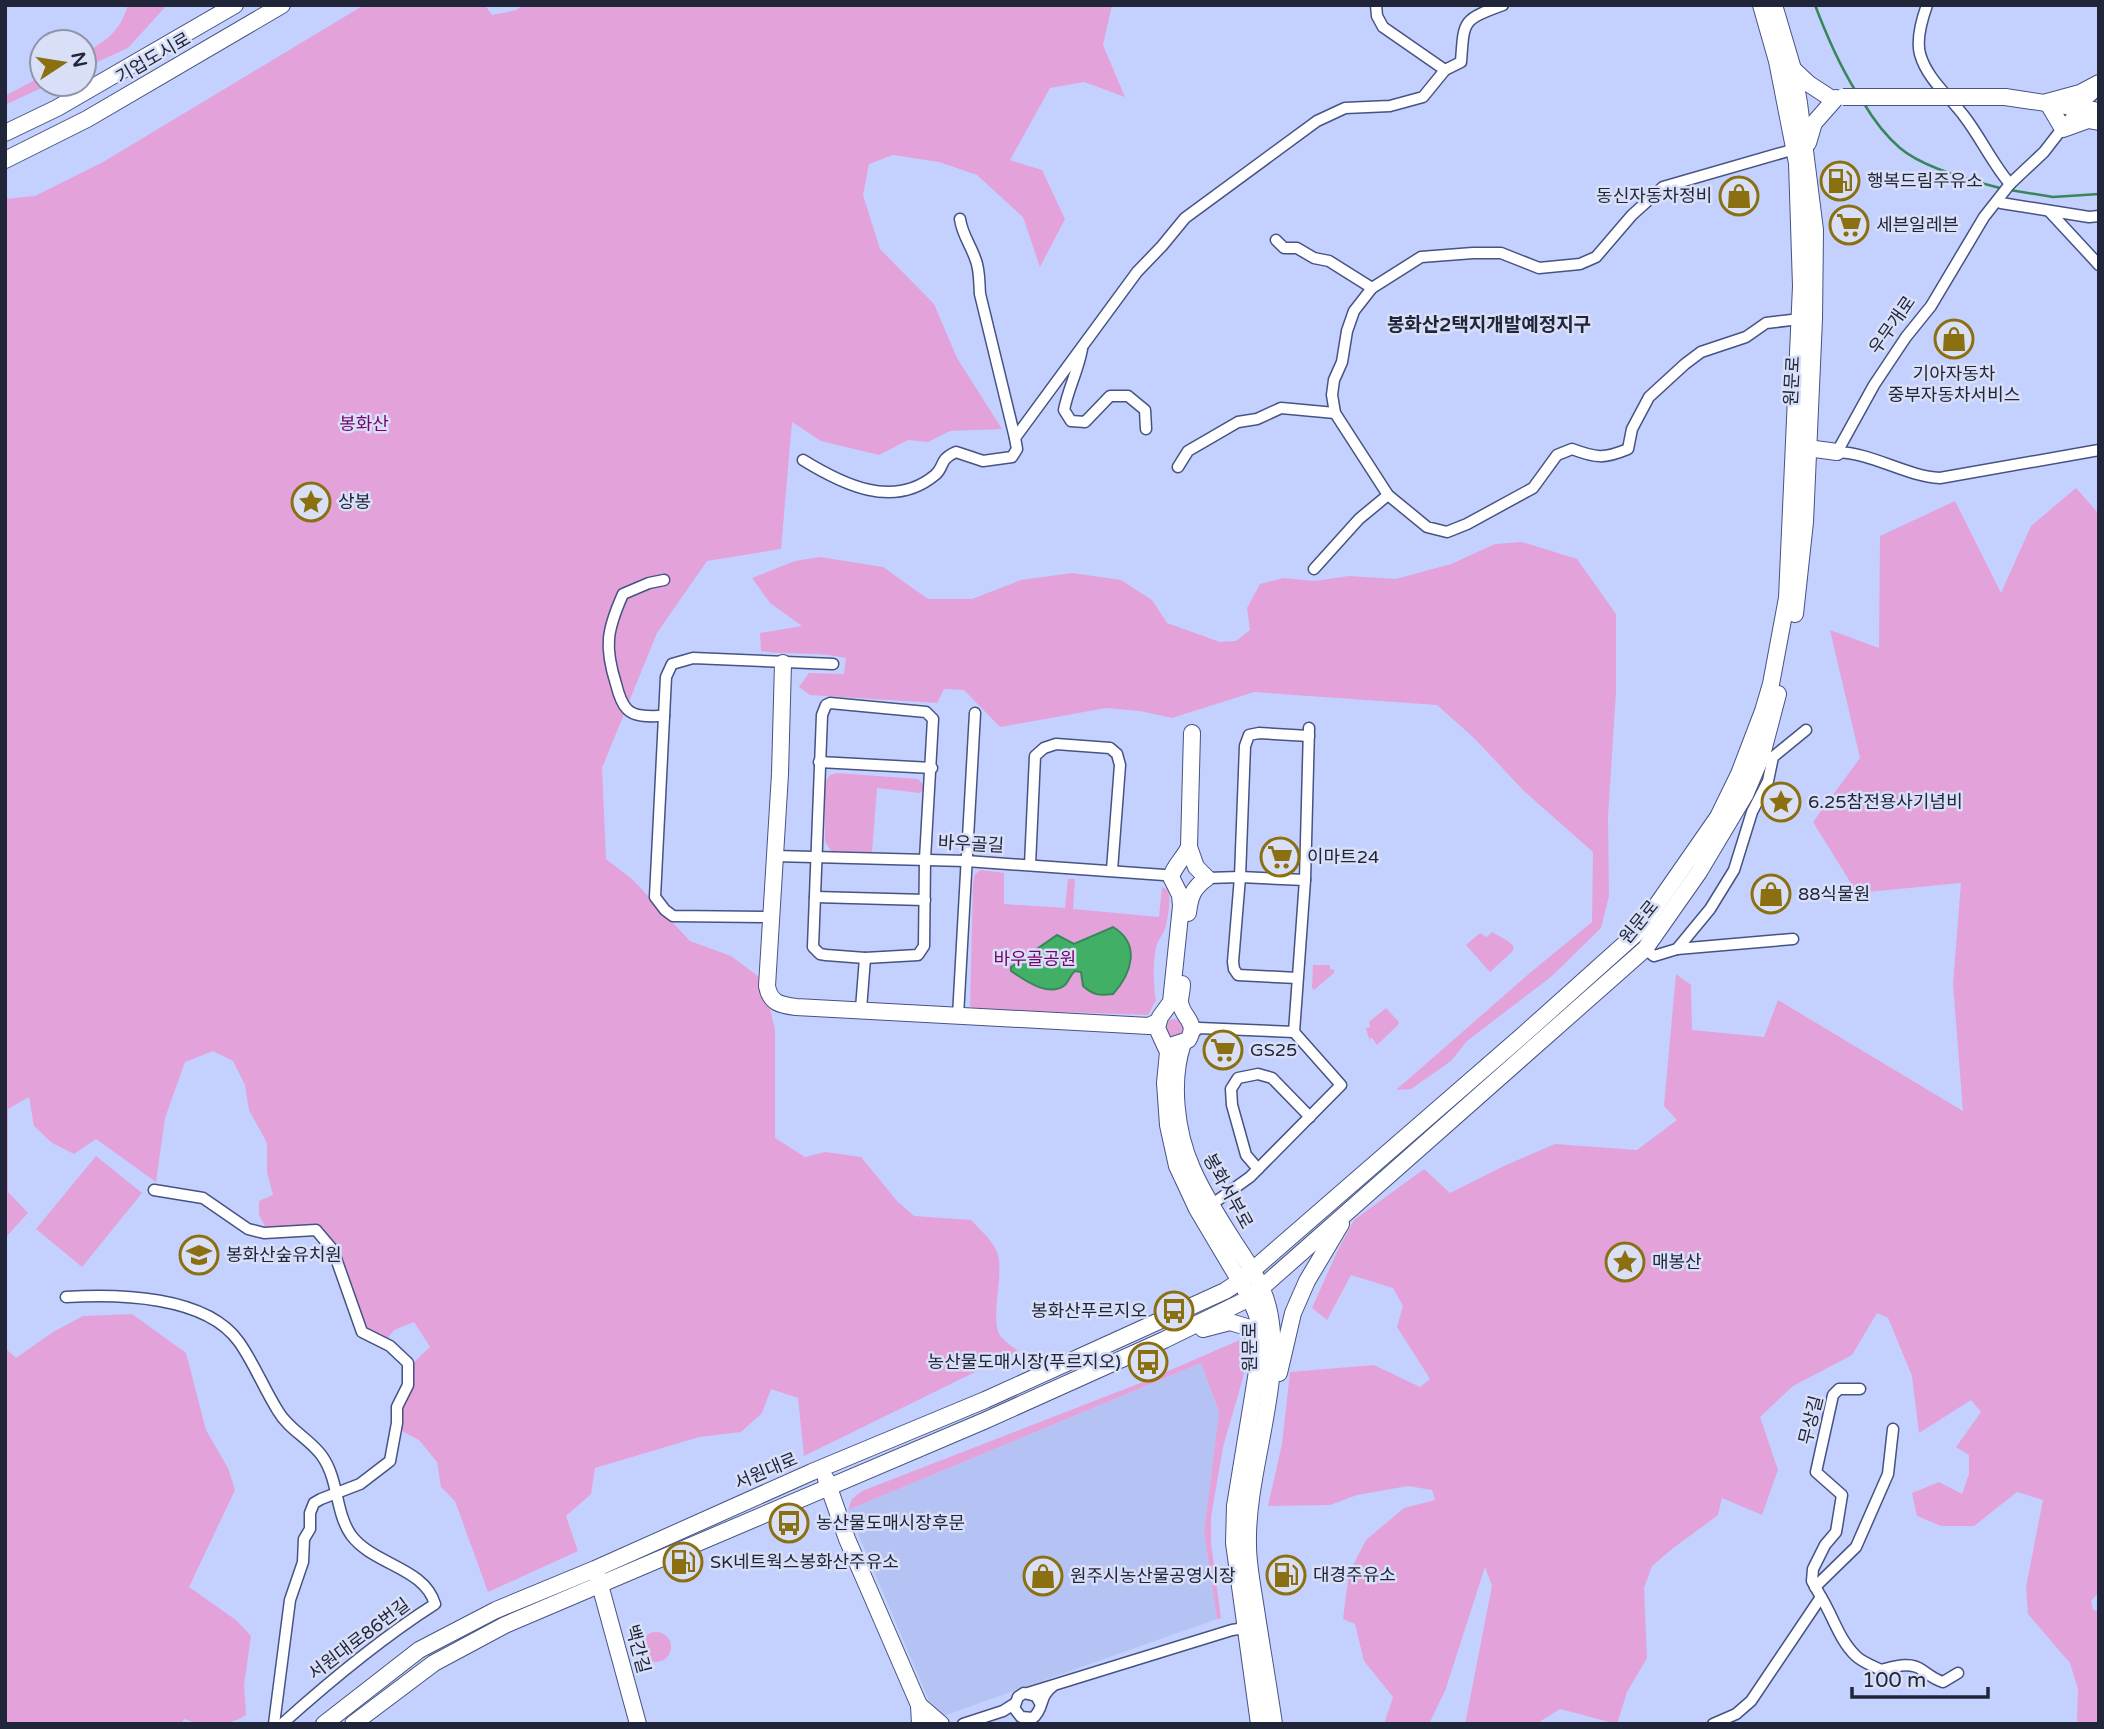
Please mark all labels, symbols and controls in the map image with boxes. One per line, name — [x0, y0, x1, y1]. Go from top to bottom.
north arrow — [28, 28, 98, 98]
street label: 기업도시로 — [112, 28, 194, 88]
text: N — [66, 50, 91, 69]
fuel station icon: 행복드림주유소 — [1819, 160, 1861, 202]
place label: 행복드림주유소 — [1867, 170, 1983, 192]
shop icon: 동신자동차정비 — [1718, 175, 1760, 217]
place label: 동신자동차정비 — [1596, 185, 1712, 207]
supermarket icon: 세븐일레븐 — [1828, 204, 1870, 246]
place label: 세븐일레븐 — [1876, 214, 1959, 236]
street label: 우무개로 — [1864, 292, 1920, 358]
district label: 봉화산2택지개발예정지구 — [1387, 314, 1591, 336]
shop icon: 기아자동차 중부자동차서비스 — [1933, 318, 1975, 360]
street label: 원문로 — [1780, 356, 1804, 406]
place label: 기아자동차 중부자동차서비스 — [1888, 363, 2020, 406]
park label: 봉화산 — [339, 413, 389, 435]
place icon: 상봉 — [290, 481, 332, 523]
place label: 상봉 — [338, 491, 371, 513]
place icon: 6.25참전용사기념비 — [1760, 781, 1802, 823]
place label: 6.25참전용사기념비 — [1808, 791, 1963, 813]
street label: 바우골길 — [937, 831, 1005, 857]
supermarket icon: 이마트24 — [1259, 836, 1301, 878]
place label: 이마트24 — [1307, 846, 1379, 868]
shop icon: 88식물원 — [1750, 873, 1792, 915]
place label: 88식물원 — [1798, 883, 1870, 905]
street label: 원문로 — [1615, 896, 1663, 948]
park label: 바우골공원 — [994, 948, 1076, 970]
supermarket icon: GS25 — [1202, 1029, 1244, 1071]
place label: GS25 — [1250, 1039, 1297, 1061]
street label: 봉화서부로 — [1198, 1149, 1258, 1233]
school or university icon: 봉화산숲유치원 — [178, 1234, 220, 1276]
place icon: 매봉산 — [1604, 1241, 1646, 1283]
place label: 봉화산숲유치원 — [226, 1244, 342, 1266]
place label: 매봉산 — [1652, 1251, 1702, 1273]
bus stop icon: 봉화산푸르지오 — [1153, 1290, 1195, 1332]
place label: 봉화산푸르지오 — [1031, 1300, 1147, 1322]
street label: 원문로 — [1239, 1322, 1261, 1372]
bus stop icon: 농산물도매시장(푸르지오) — [1127, 1341, 1169, 1383]
place label: 농산물도매시장(푸르지오) — [928, 1351, 1121, 1373]
street label: 무상길 — [1794, 1393, 1828, 1447]
street label: 서원대로 — [731, 1448, 801, 1494]
bus stop icon: 농산물도매시장후문 — [768, 1502, 810, 1544]
place label: 농산물도매시장후문 — [816, 1512, 965, 1534]
fuel station icon: SK네트웍스봉화산주유소 — [662, 1541, 704, 1583]
place label: SK네트웍스봉화산주유소 — [710, 1551, 899, 1573]
fuel station icon: 대경주유소 — [1265, 1554, 1307, 1596]
shop icon: 원주시농산물공영시장 — [1022, 1555, 1064, 1597]
place label: 대경주유소 — [1313, 1564, 1396, 1586]
place label: 원주시농산물공영시장 — [1070, 1565, 1236, 1587]
street label: 서원대로86번길 — [304, 1594, 414, 1684]
street label: 백간길 — [621, 1622, 655, 1676]
scale bar — [1852, 1656, 1988, 1700]
text: 100 m — [1862, 1668, 1926, 1693]

